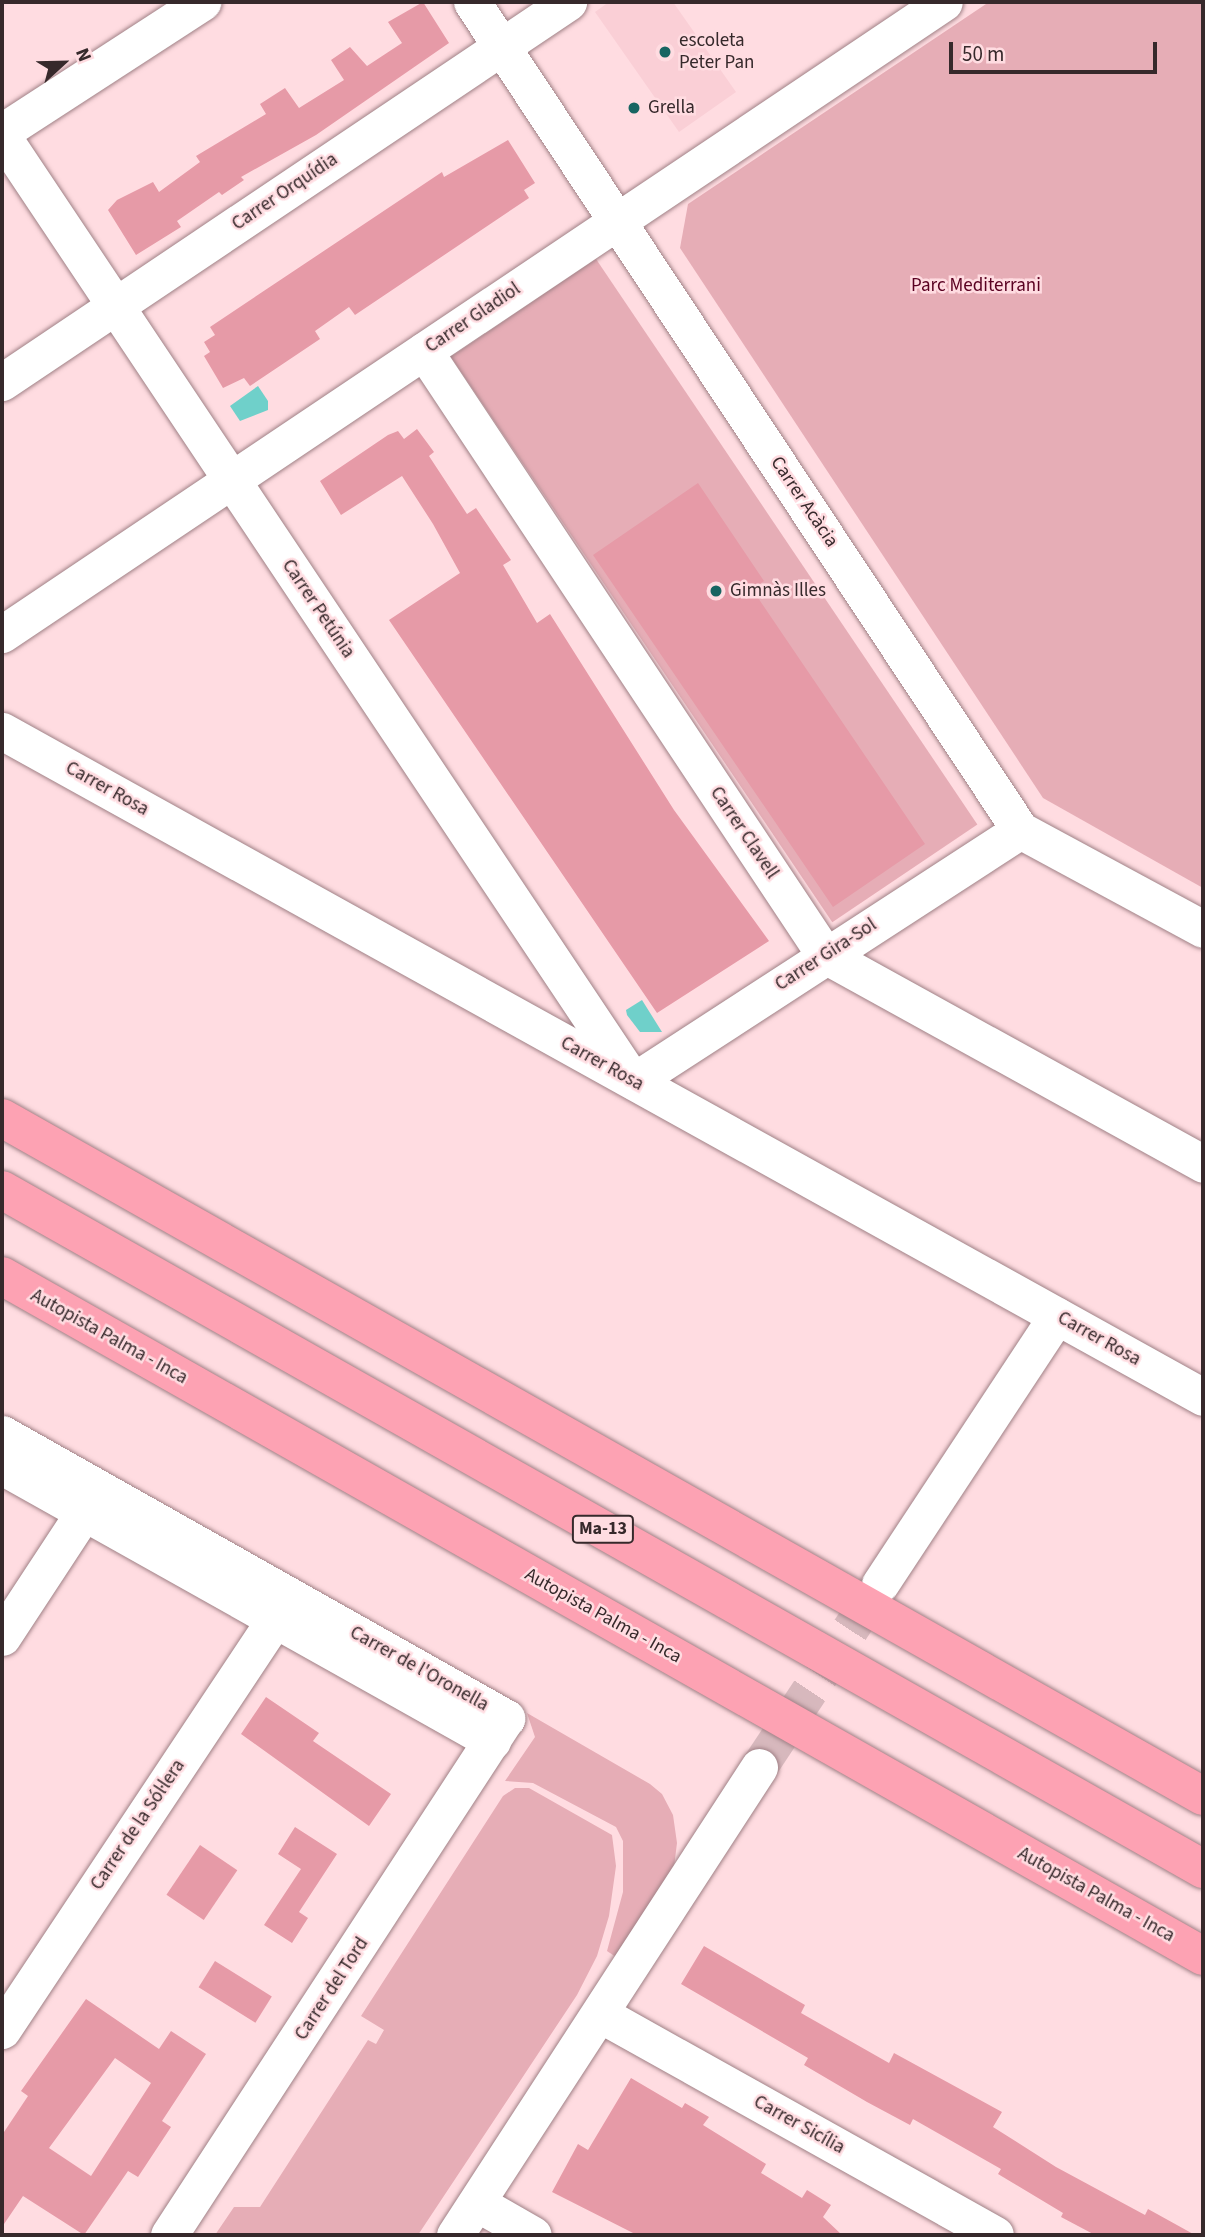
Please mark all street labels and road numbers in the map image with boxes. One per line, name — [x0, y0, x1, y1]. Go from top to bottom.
street label: Carrer Orquídia — [228, 148, 342, 236]
street label: Carrer Gladiol — [421, 278, 525, 358]
street label: Carrer Acàcia — [765, 452, 843, 552]
street label: Carrer Petúnia — [277, 555, 359, 663]
street label: Carrer Rosa — [61, 757, 153, 821]
street label: Carrer Clavell — [705, 783, 783, 883]
street label: Carrer Gira-Sol — [771, 914, 881, 996]
street label: Carrer Rosa — [556, 1032, 648, 1096]
street label: Autopista Palma - Inca — [27, 1284, 191, 1390]
street label: Carrer Rosa — [1053, 1307, 1145, 1371]
road number: Ma-13 — [572, 1514, 634, 1544]
street label: Autopista Palma - Inca — [521, 1563, 685, 1669]
street label: Carrer de l'Oronella — [346, 1621, 492, 1717]
street label: Carrer de la Sól·lera — [86, 1755, 190, 1895]
street label: Autopista Palma - Inca — [1014, 1842, 1178, 1948]
street label: Carrer del Tord — [290, 1933, 374, 2045]
street label: Carrer Sicília — [750, 2091, 848, 2159]

